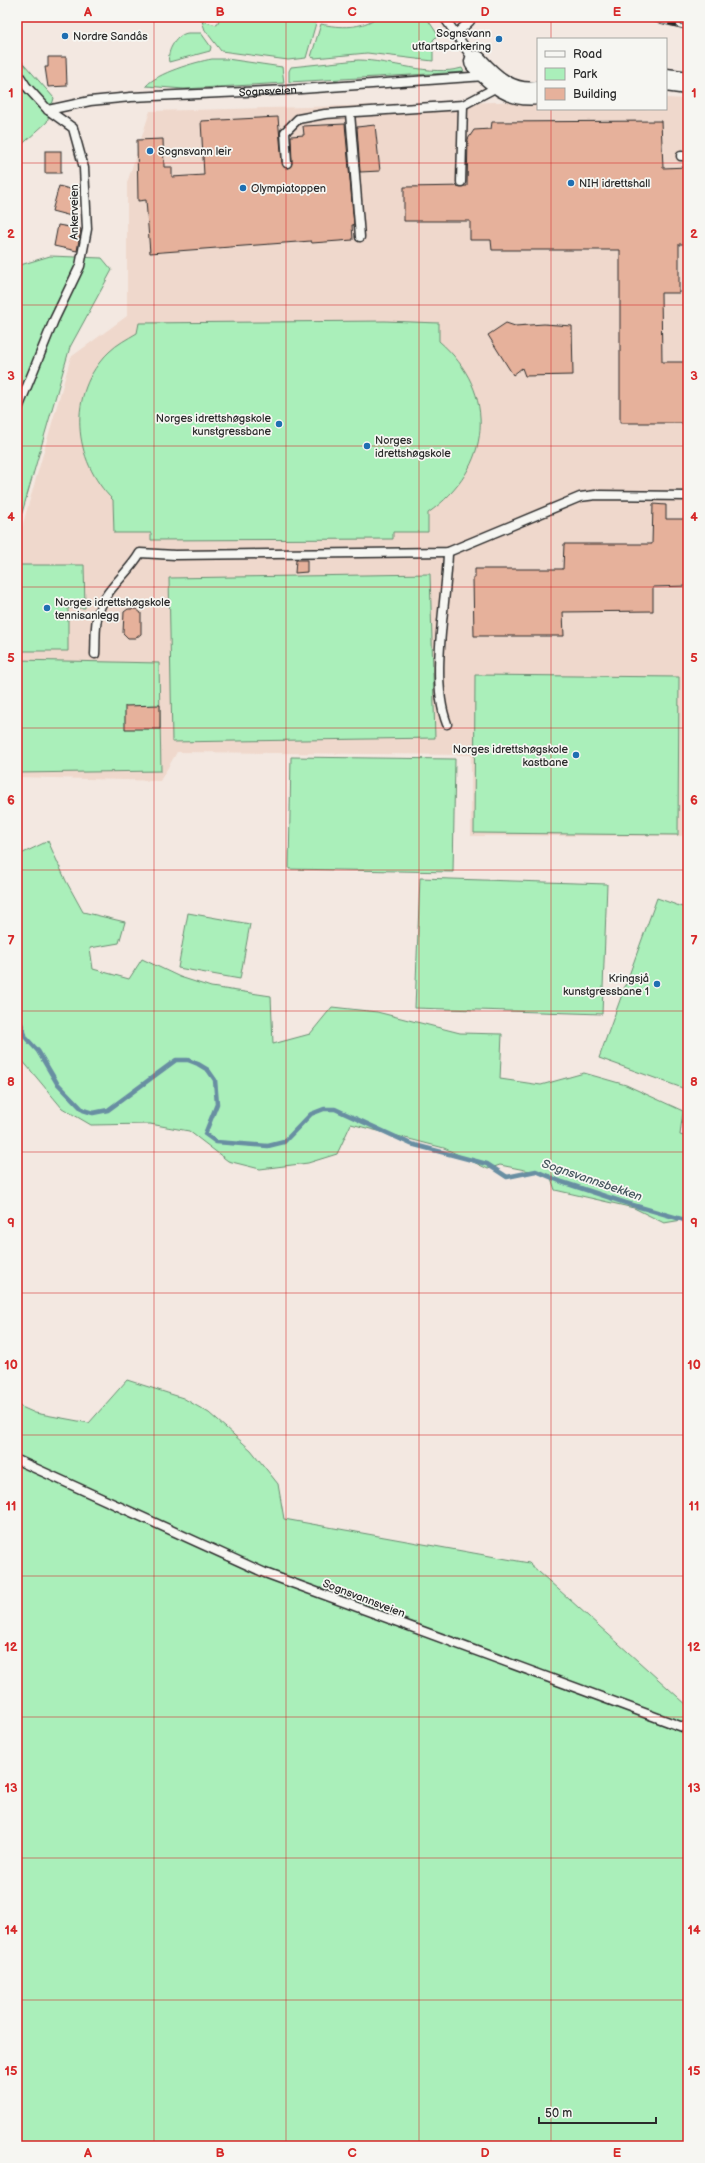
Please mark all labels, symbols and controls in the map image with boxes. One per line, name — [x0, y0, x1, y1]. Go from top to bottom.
text: A — [83, 4, 92, 20]
text: B — [215, 4, 225, 20]
text: C — [347, 4, 357, 20]
text: D — [480, 4, 490, 20]
text: E — [613, 4, 622, 20]
place label: Sognsvann utfartsparkering — [412, 27, 491, 53]
place label: Nordre Sandås — [73, 30, 148, 43]
marker: Nordre Sandås — [60, 31, 70, 41]
marker: Sognsvann utfartsparkering — [494, 34, 504, 44]
legend — [537, 38, 667, 110]
text: Road — [573, 47, 602, 62]
text: Park — [573, 67, 597, 82]
street label: Sognsveien — [238, 83, 297, 99]
text: 1 — [8, 85, 14, 101]
text: 1 — [691, 85, 697, 101]
text: Building — [573, 87, 617, 102]
place label: Sognsvann leir — [158, 145, 232, 158]
marker: Sognsvann leir — [145, 146, 155, 156]
place label: NIH idrettshall — [579, 177, 650, 190]
marker: NIH idrettshall — [566, 178, 576, 188]
place label: Olympiatoppen — [251, 182, 326, 195]
marker: Olympiatoppen — [238, 183, 248, 193]
street label: Ankerveien — [68, 184, 81, 240]
text: 2 — [7, 226, 15, 242]
text: 2 — [690, 226, 698, 242]
text: 3 — [7, 368, 15, 384]
text: 3 — [690, 368, 698, 384]
place label: Norges idrettshøgskole kunstgressbane — [156, 412, 271, 438]
marker: Norges idrettshøgskole kunstgressbane — [274, 419, 284, 429]
place label: Norges idrettshøgskole — [375, 434, 451, 460]
marker: Norges idrettshøgskole — [362, 441, 372, 451]
text: 4 — [7, 509, 15, 525]
text: 4 — [690, 509, 698, 525]
place label: Norges idrettshøgskole tennisanlegg — [55, 596, 171, 622]
marker: Norges idrettshøgskole tennisanlegg — [42, 603, 52, 613]
text: 5 — [7, 650, 15, 666]
text: 5 — [690, 650, 698, 666]
place label: Norges idrettshøgskole kastbane — [453, 743, 568, 769]
marker: Norges idrettshøgskole kastbane — [571, 750, 581, 760]
text: 6 — [7, 792, 15, 808]
text: 6 — [690, 792, 698, 808]
text: 7 — [7, 933, 15, 949]
text: 7 — [690, 933, 698, 949]
place label: Kringsjå kunstgressbane 1 — [563, 972, 649, 998]
marker: Kringsjå kunstgressbane 1 — [652, 979, 662, 989]
text: 8 — [7, 1074, 15, 1090]
text: 8 — [690, 1074, 698, 1090]
water label: Sognsvannsbekken — [540, 1156, 644, 1205]
text: 9 — [7, 1215, 15, 1231]
text: 9 — [690, 1215, 698, 1231]
text: 10 — [4, 1357, 18, 1373]
text: 10 — [687, 1357, 701, 1373]
text: 11 — [6, 1498, 16, 1514]
text: 11 — [689, 1498, 699, 1514]
street label: Sognsvannsveien — [321, 1577, 407, 1620]
text: 12 — [4, 1639, 18, 1655]
text: 12 — [687, 1639, 701, 1655]
text: 13 — [4, 1780, 18, 1796]
text: 13 — [687, 1780, 701, 1796]
text: 14 — [4, 1922, 18, 1938]
text: 14 — [687, 1922, 701, 1938]
text: 15 — [5, 2063, 18, 2079]
text: 15 — [688, 2063, 701, 2079]
scale bar — [539, 2099, 656, 2125]
text: 50 m — [545, 2106, 572, 2121]
text: A — [83, 2145, 92, 2161]
text: B — [215, 2145, 225, 2161]
text: C — [347, 2145, 357, 2161]
text: D — [480, 2145, 490, 2161]
text: E — [613, 2145, 622, 2161]

